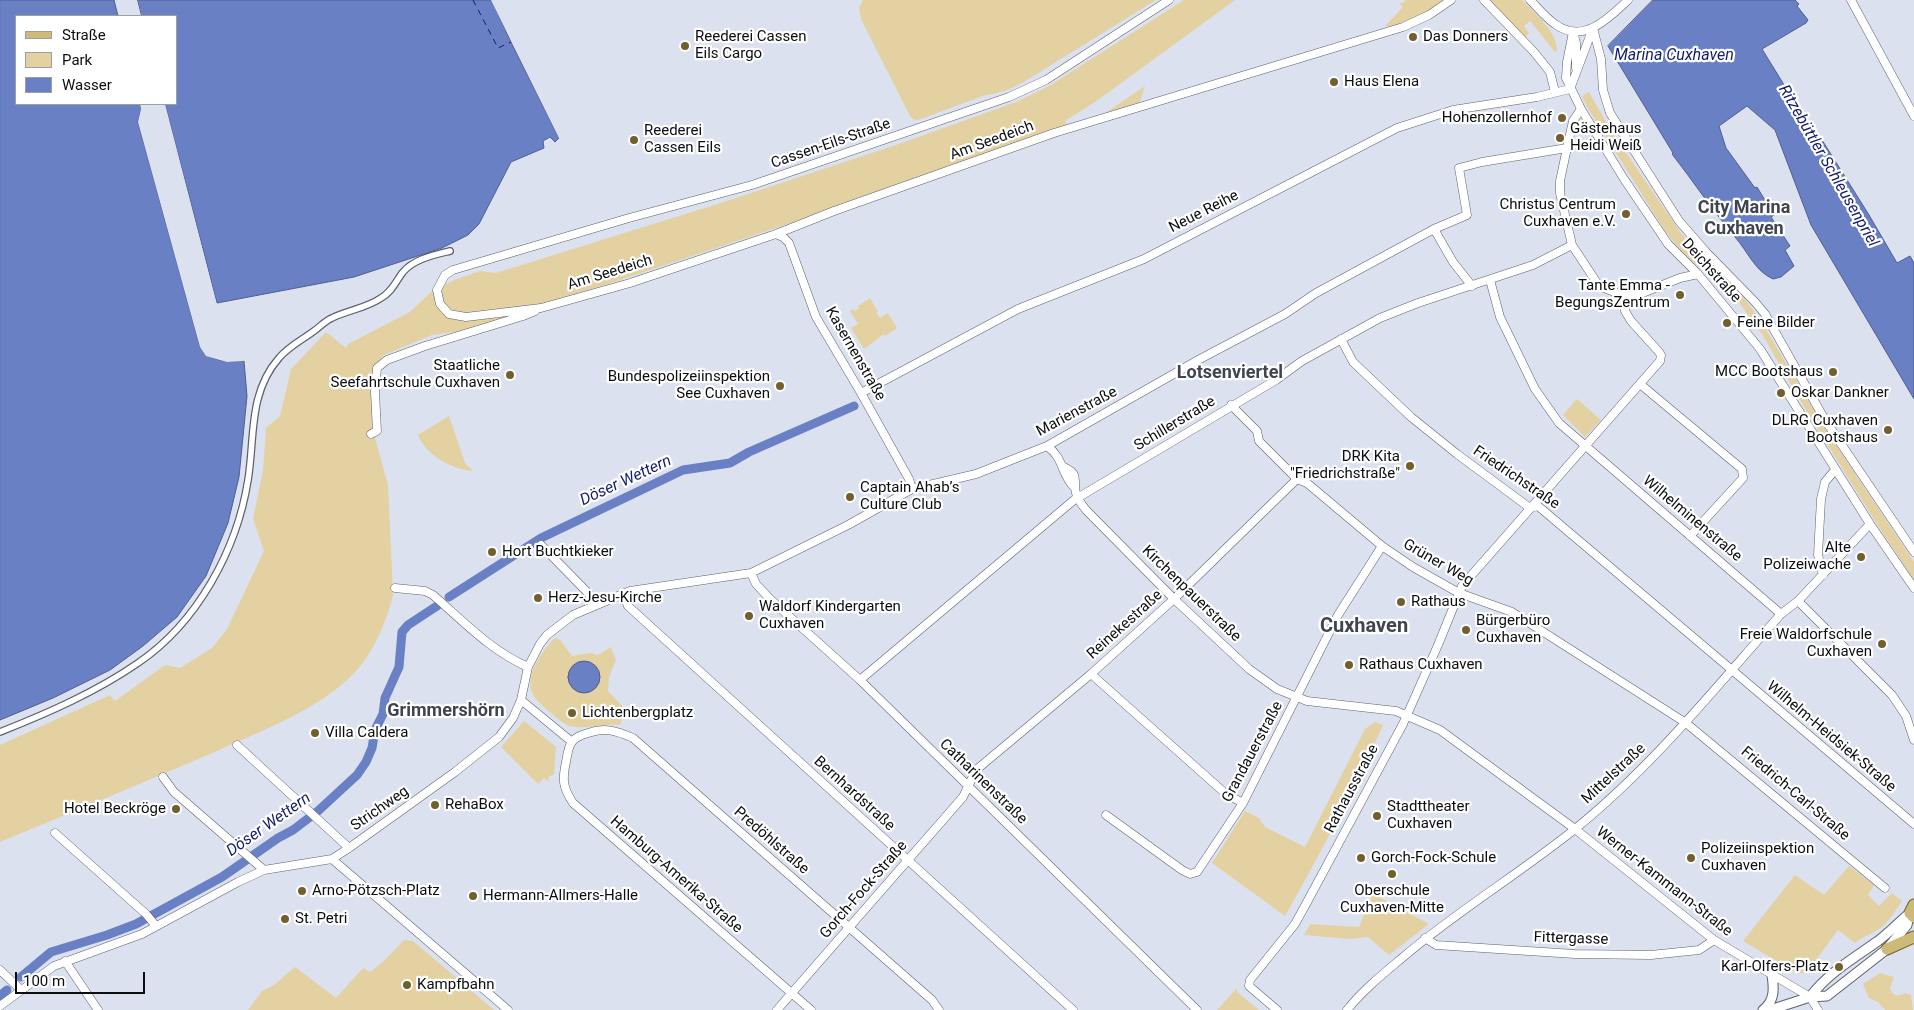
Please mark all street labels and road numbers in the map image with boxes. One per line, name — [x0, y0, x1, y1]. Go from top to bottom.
street label: Cassen-Eils-Straße — [769, 115, 893, 173]
street label: Am Seedeich — [948, 118, 1036, 164]
street label: Neue Reihe — [1166, 187, 1242, 237]
street label: Deichstraße — [1678, 235, 1744, 307]
street label: Am Seedeich — [565, 252, 655, 294]
street label: Kasernenstraße — [821, 304, 889, 404]
street label: Marienstraße — [1034, 383, 1120, 441]
street label: Schillerstraße — [1131, 393, 1219, 455]
street label: Friedrichstraße — [1469, 442, 1563, 514]
street label: Wilhelminenstraße — [1639, 472, 1745, 566]
street label: Grüner Weg — [1400, 536, 1476, 590]
street label: Kirchenpauerstraße — [1138, 542, 1244, 646]
street label: Reinekestraße — [1084, 587, 1166, 663]
street label: Wilhelm-Heidsiek-Straße — [1763, 678, 1899, 796]
street label: Grandauerstraße — [1219, 698, 1287, 806]
street label: Catharinenstraße — [935, 736, 1031, 828]
street label: Mittelstraße — [1578, 740, 1650, 808]
street label: Rathausstraße — [1321, 742, 1383, 836]
street label: Friedrich-Carl-Straße — [1737, 743, 1853, 845]
street label: Bernhardstraße — [810, 753, 898, 835]
street label: Strichweg — [348, 783, 412, 835]
street label: Predöhlstraße — [730, 803, 812, 879]
street label: Hamburg-Amerika-Straße — [606, 813, 746, 937]
street label: Werner-Kammann-Straße — [1592, 823, 1736, 941]
street label: Gorch-Fock-Straße — [817, 837, 911, 943]
street label: Fittergasse — [1533, 929, 1609, 949]

